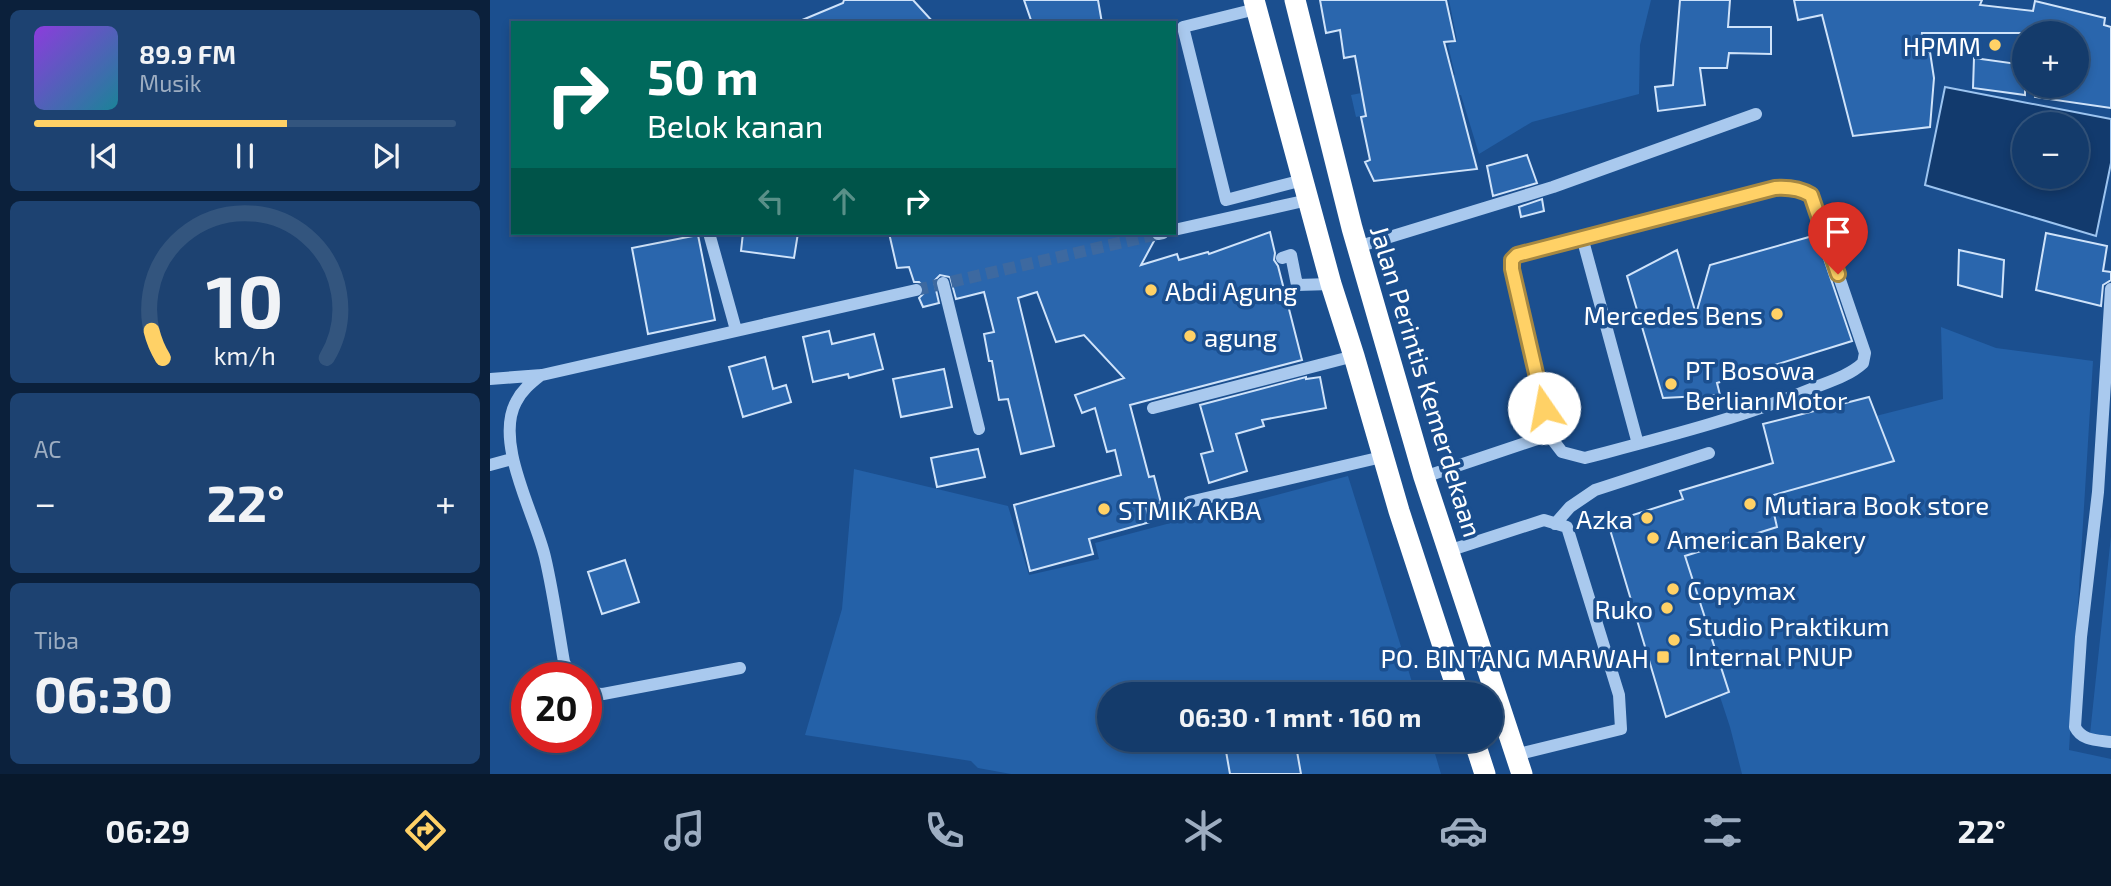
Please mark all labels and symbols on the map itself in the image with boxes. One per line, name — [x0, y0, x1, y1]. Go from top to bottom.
place label: HPMM — [1903, 30, 1981, 61]
marker: HPMM — [1987, 37, 2003, 53]
pin — [1808, 202, 1868, 274]
street label: Jalan Perintis Kemerdekaan — [1365, 221, 1489, 541]
place label: Abdi Agung — [1165, 275, 1298, 306]
marker: Abdi Agung — [1143, 282, 1159, 298]
place label: Mercedes Bens — [1583, 299, 1763, 330]
marker: Mercedes Bens — [1769, 306, 1785, 322]
place label: agung — [1204, 321, 1277, 352]
marker: agung — [1182, 328, 1198, 344]
place label: PT Bosowa Berlian Motor — [1685, 354, 1848, 415]
position arrow — [1507, 371, 1581, 445]
marker: PT Bosowa Berlian Motor — [1663, 376, 1679, 392]
place label: Mutiara Book store — [1764, 489, 1989, 520]
place label: STMIK AKBA — [1118, 494, 1261, 525]
marker: Mutiara Book store — [1742, 496, 1758, 512]
marker: STMIK AKBA — [1096, 501, 1112, 517]
place label: Azka — [1576, 503, 1633, 534]
marker: Azka — [1639, 510, 1655, 526]
place label: American Bakery — [1667, 523, 1866, 554]
marker: American Bakery — [1645, 530, 1661, 546]
place label: Copymax — [1687, 574, 1796, 605]
marker: Copymax — [1665, 581, 1681, 597]
place label: Ruko — [1594, 593, 1653, 624]
marker: Ruko — [1659, 600, 1675, 616]
place label: Studio Praktikum Internal PNUP — [1688, 610, 1890, 671]
marker: Studio Praktikum Internal PNUP — [1666, 632, 1682, 648]
place label: PO. BINTANG MARWAH — [1380, 642, 1649, 673]
marker: PO. BINTANG MARWAH — [1655, 649, 1671, 665]
speed limit sign: 20 — [511, 662, 602, 753]

